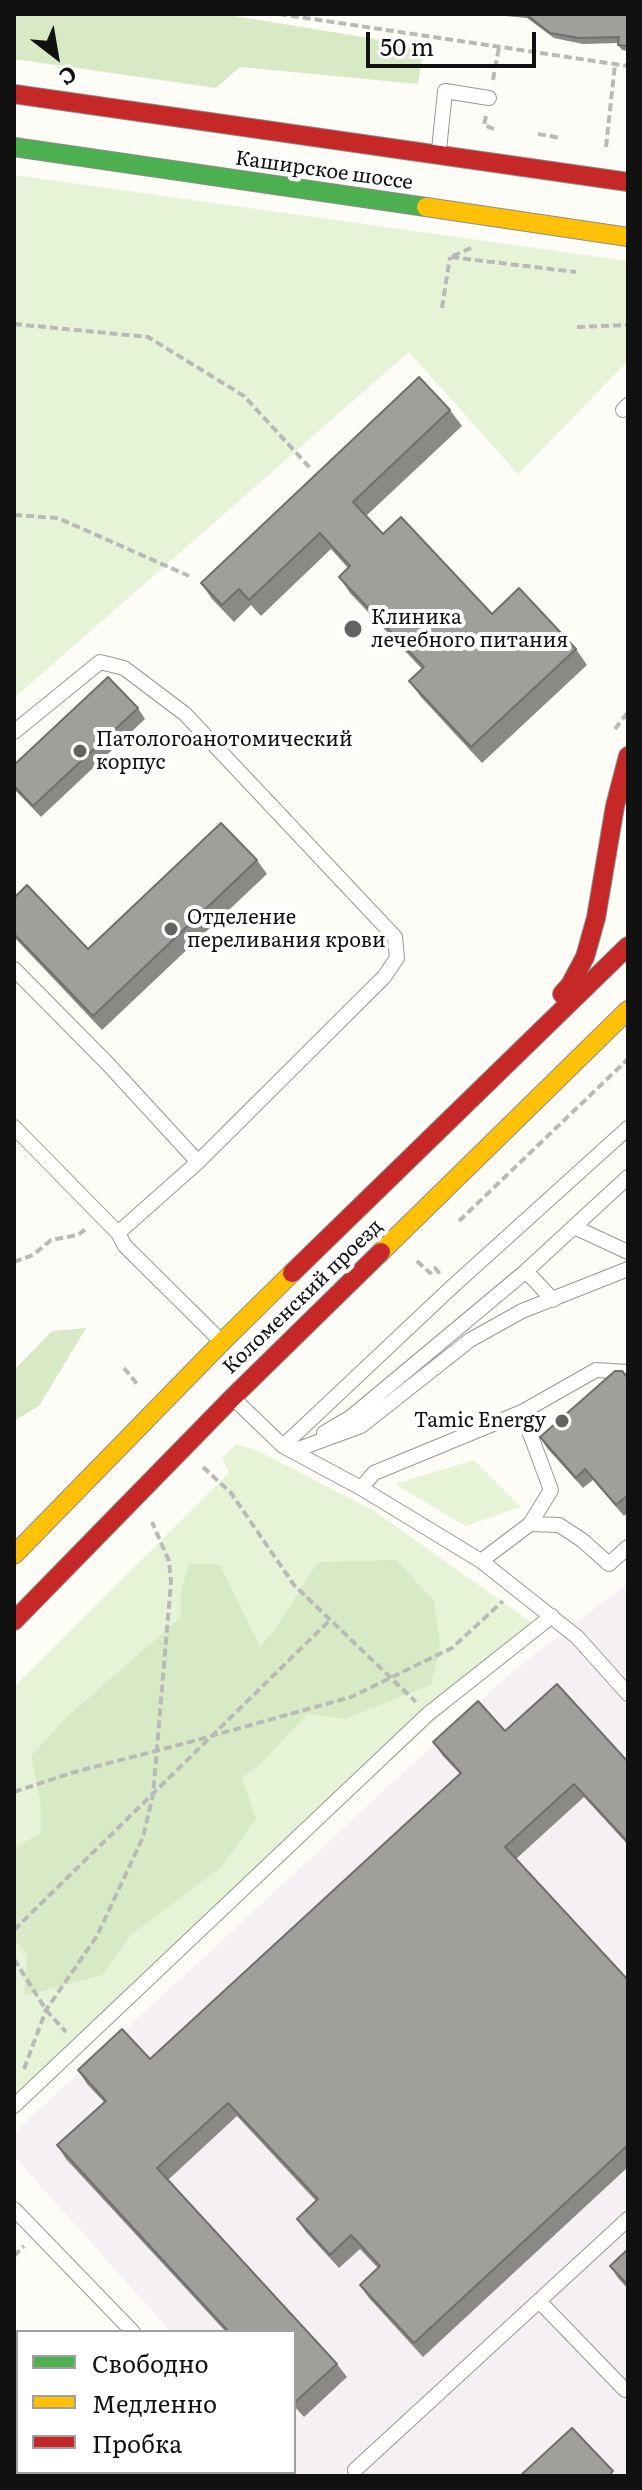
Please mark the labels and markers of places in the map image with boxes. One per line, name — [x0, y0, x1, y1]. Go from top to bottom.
place label: Клиника лечебного питания — [371, 606, 568, 653]
marker: Клиника лечебного питания — [342, 618, 364, 640]
place label: Патологоанотомический корпус — [96, 728, 353, 775]
marker: Патологоанотомический корпус — [71, 742, 89, 760]
place label: Отделение переливания крови — [187, 906, 386, 953]
marker: Отделение переливания крови — [162, 920, 180, 938]
place label: Tamic Energy — [414, 1409, 546, 1433]
marker: Tamic Energy — [553, 1412, 571, 1430]

